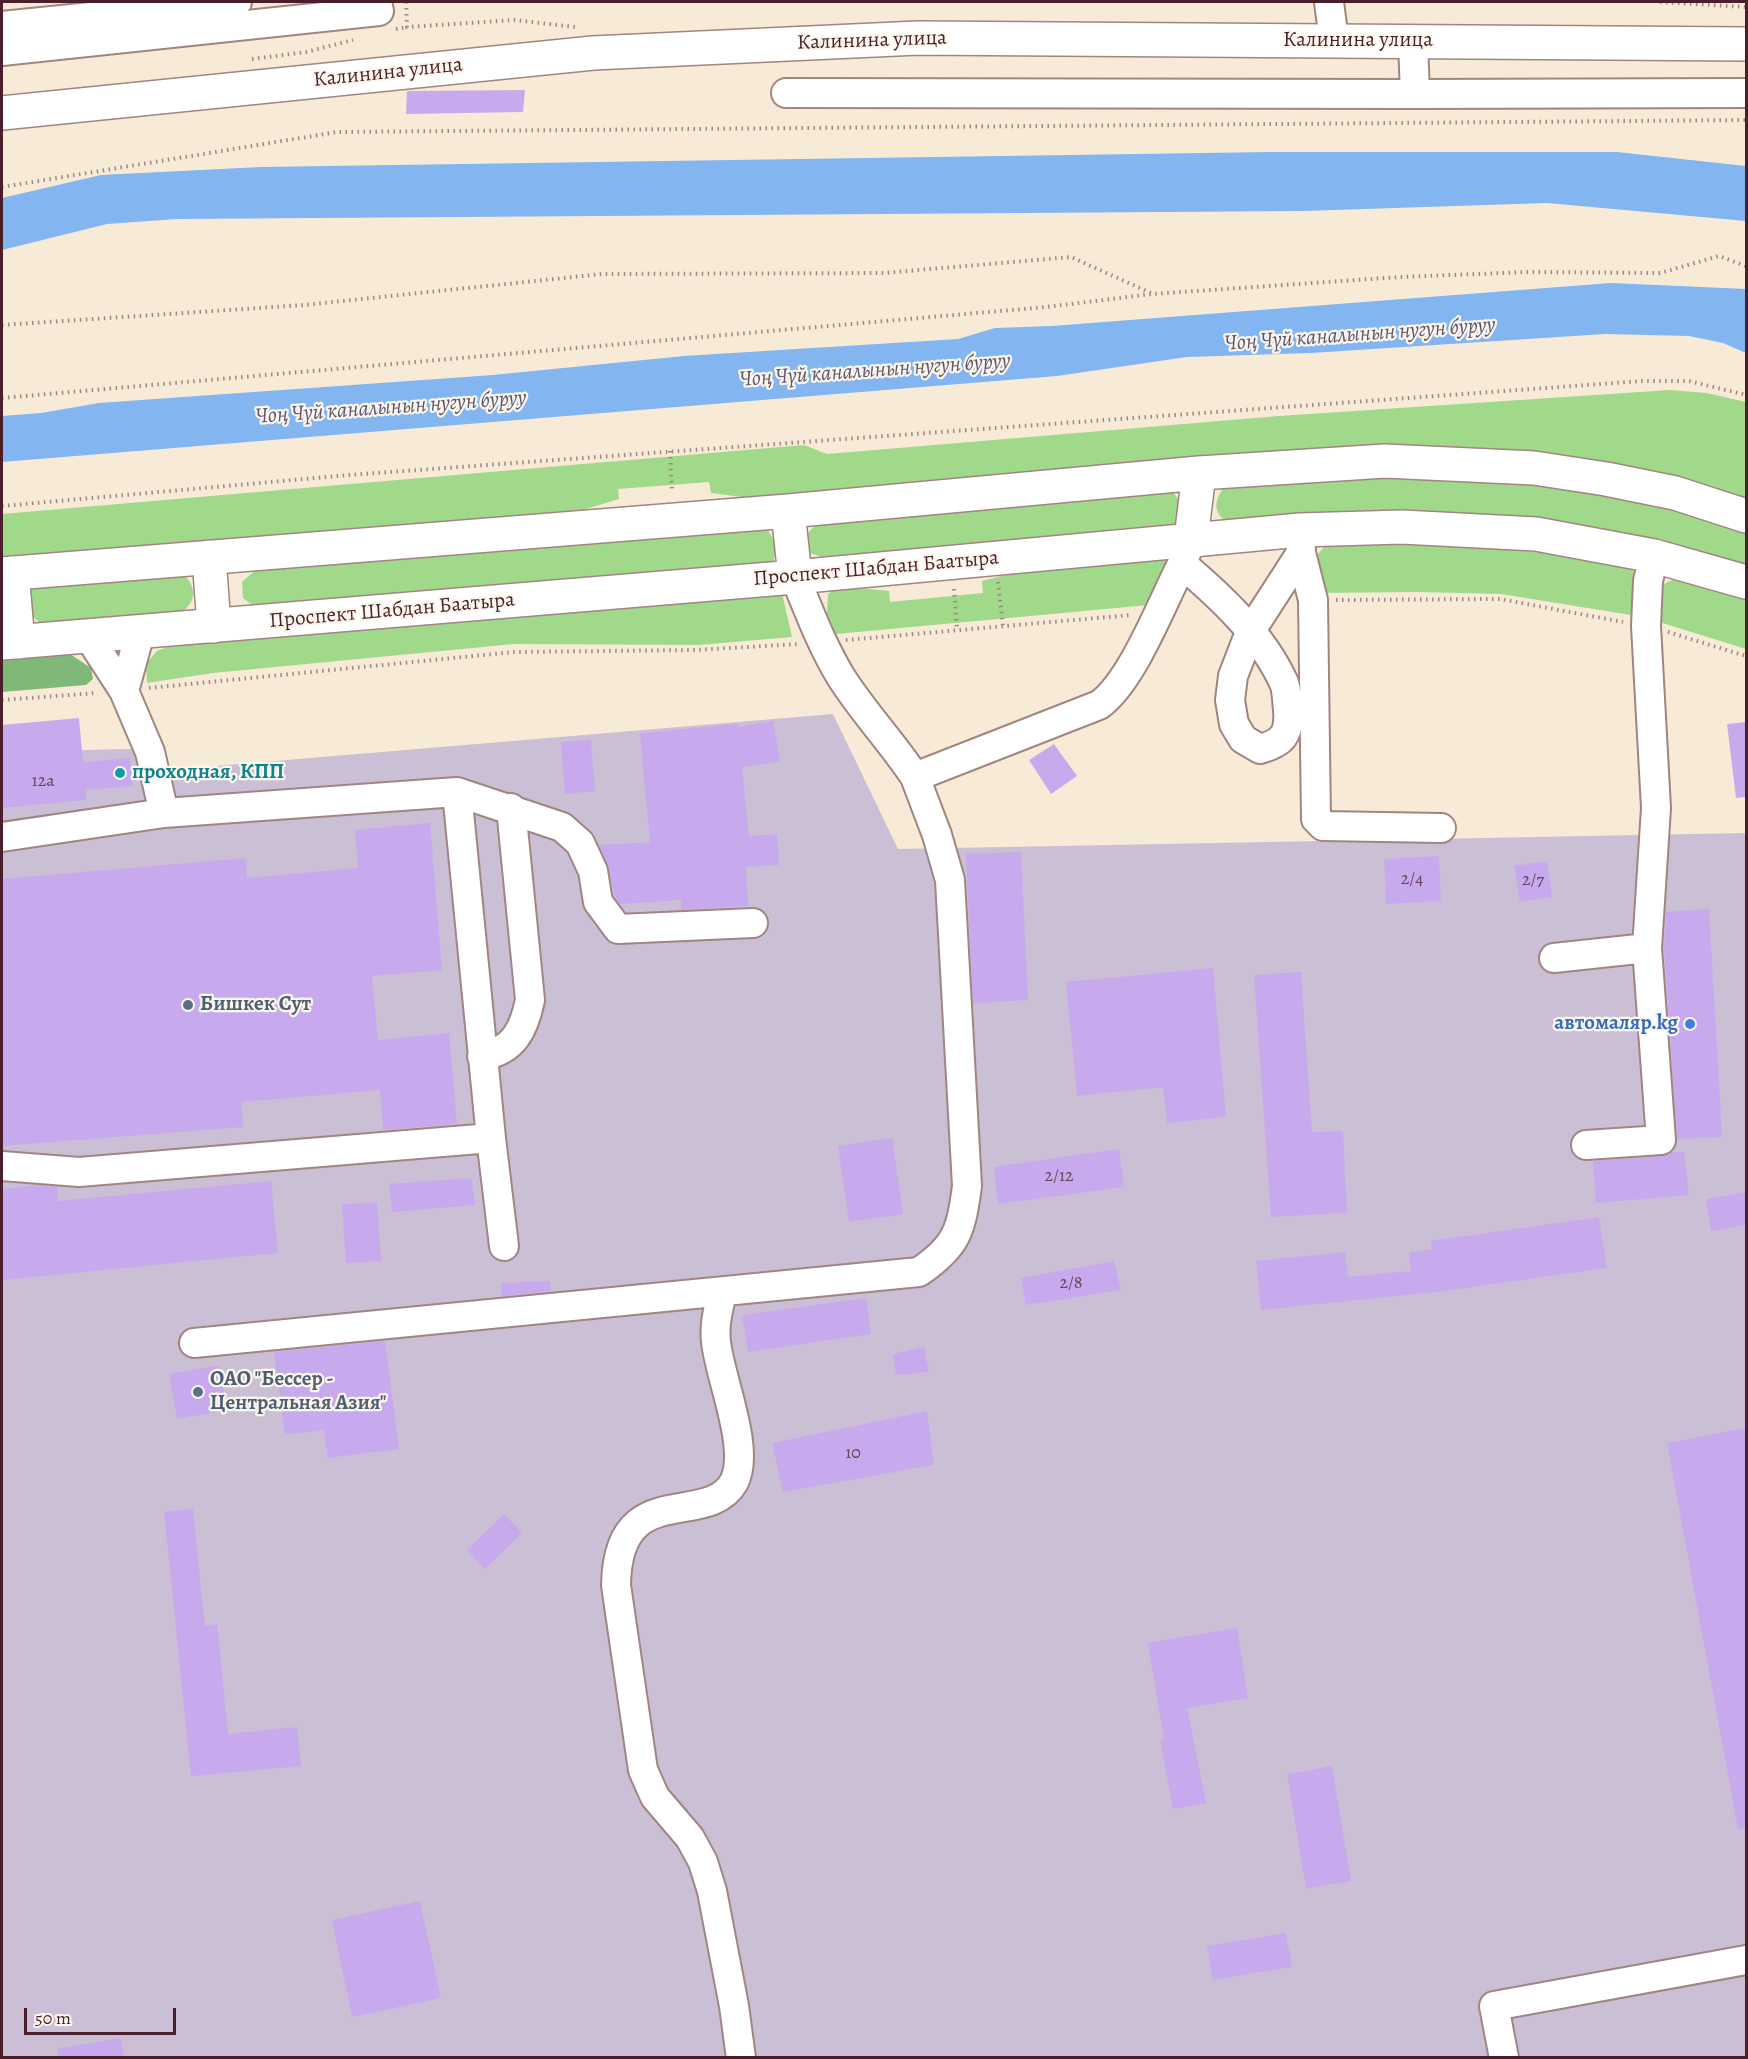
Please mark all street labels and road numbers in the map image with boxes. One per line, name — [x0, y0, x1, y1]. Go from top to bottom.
street label: Калинина улица — [797, 26, 947, 56]
street label: Калинина улица — [1283, 28, 1433, 54]
street label: Калинина улица — [312, 53, 464, 93]
street label: Проспект Шабдан Баатыра — [752, 546, 1000, 592]
street label: Проспект Шабдан Баатыра — [268, 588, 516, 634]

